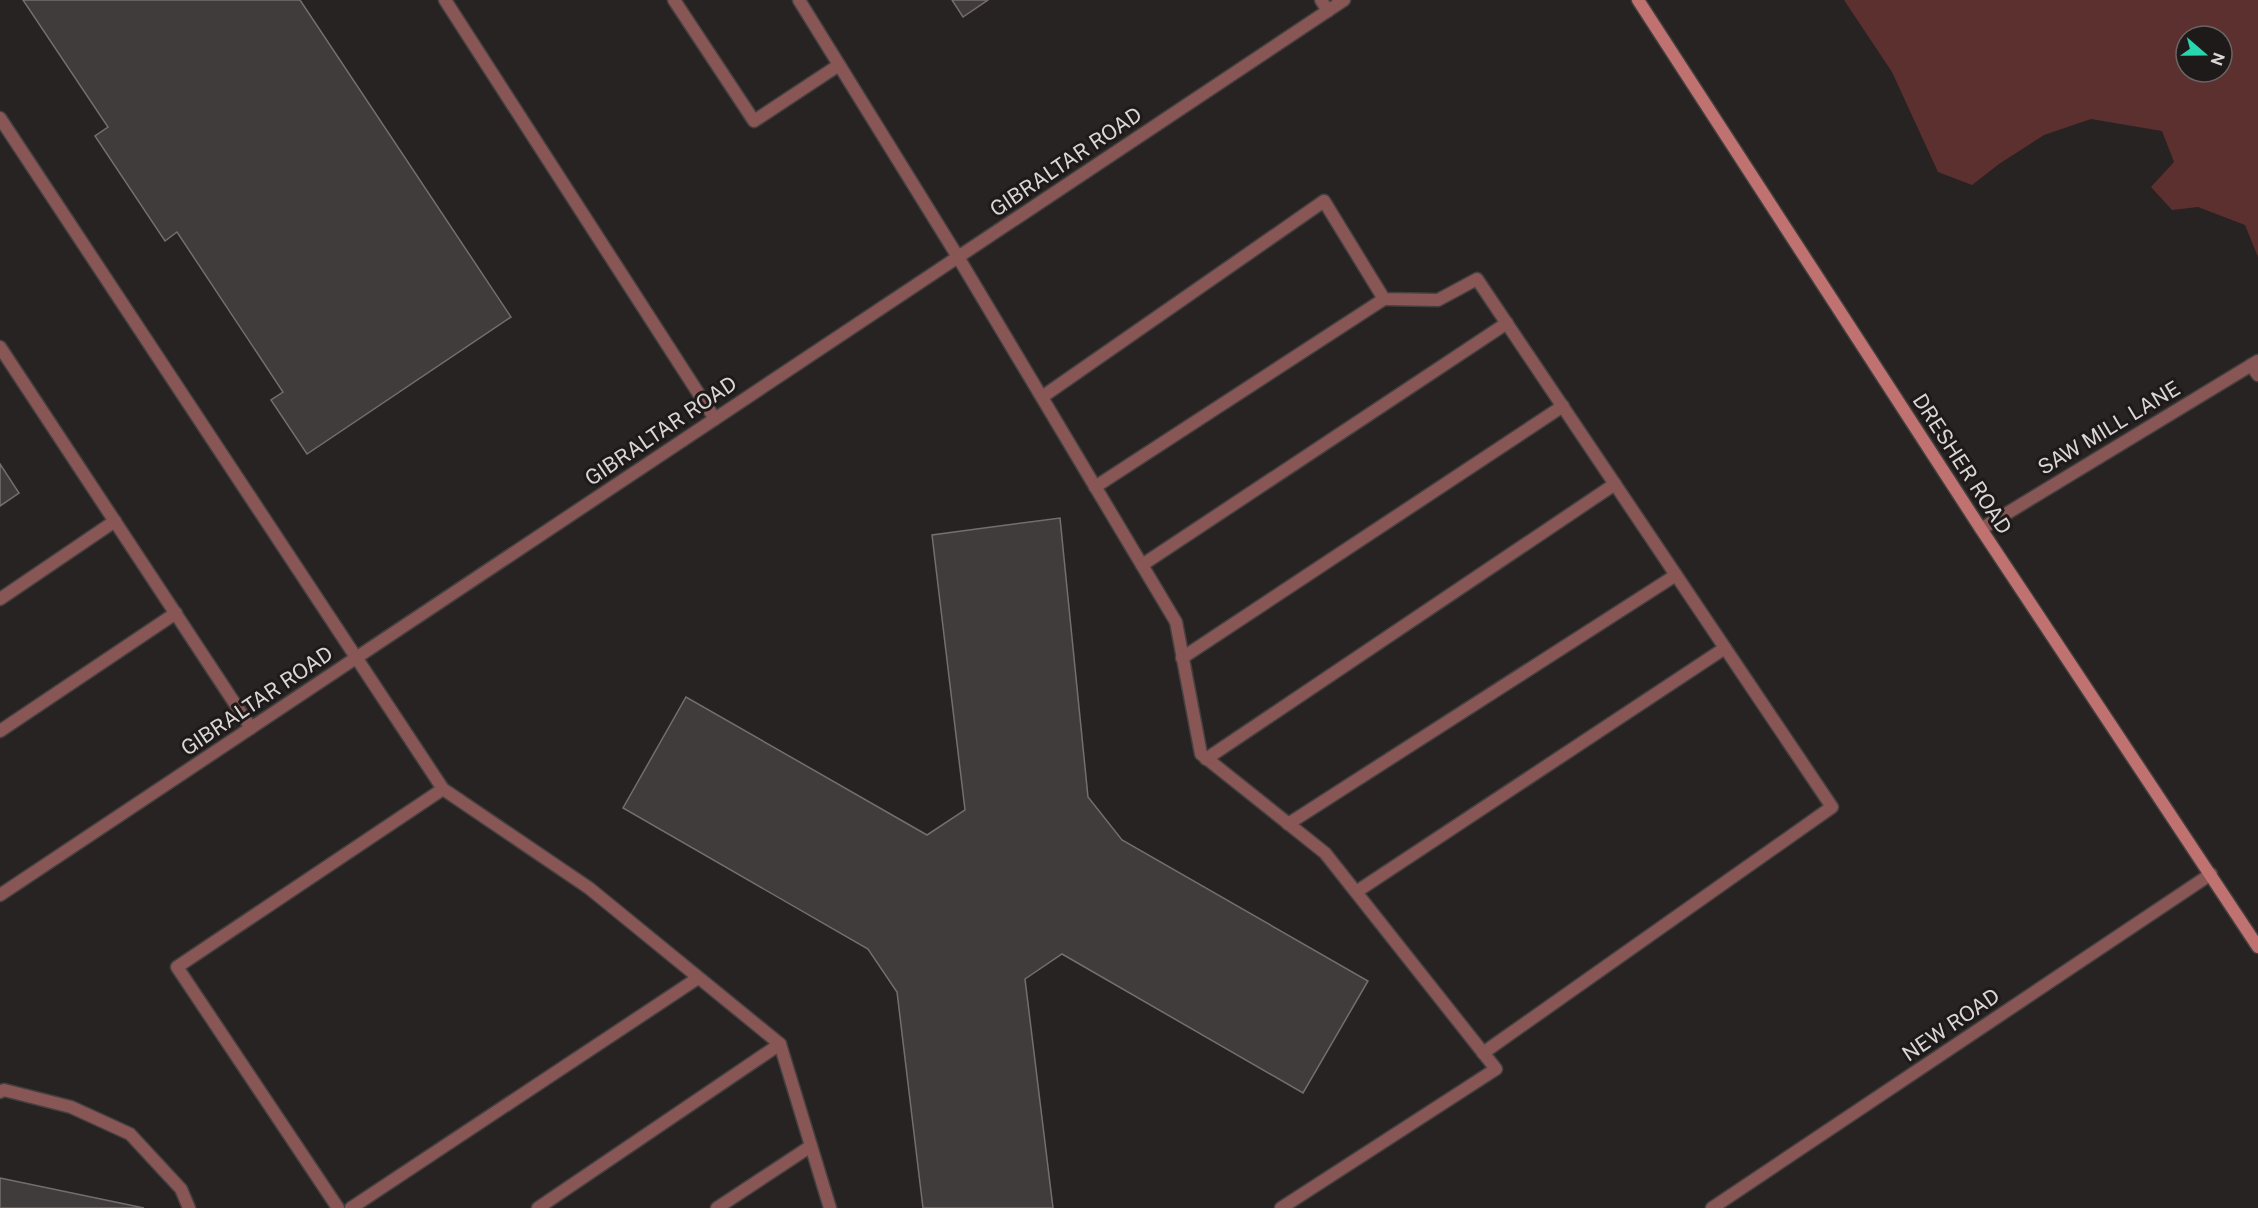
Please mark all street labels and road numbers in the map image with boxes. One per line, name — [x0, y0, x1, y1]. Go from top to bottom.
street label: GIBRALTAR ROAD — [985, 101, 1146, 222]
street label: GIBRALTAR ROAD — [580, 370, 741, 491]
street label: SAW MILL LANE — [2033, 375, 2184, 480]
street label: DRESHER ROAD — [1908, 389, 2017, 539]
street label: GIBRALTAR ROAD — [176, 640, 337, 761]
street label: NEW ROAD — [1897, 983, 2004, 1066]

